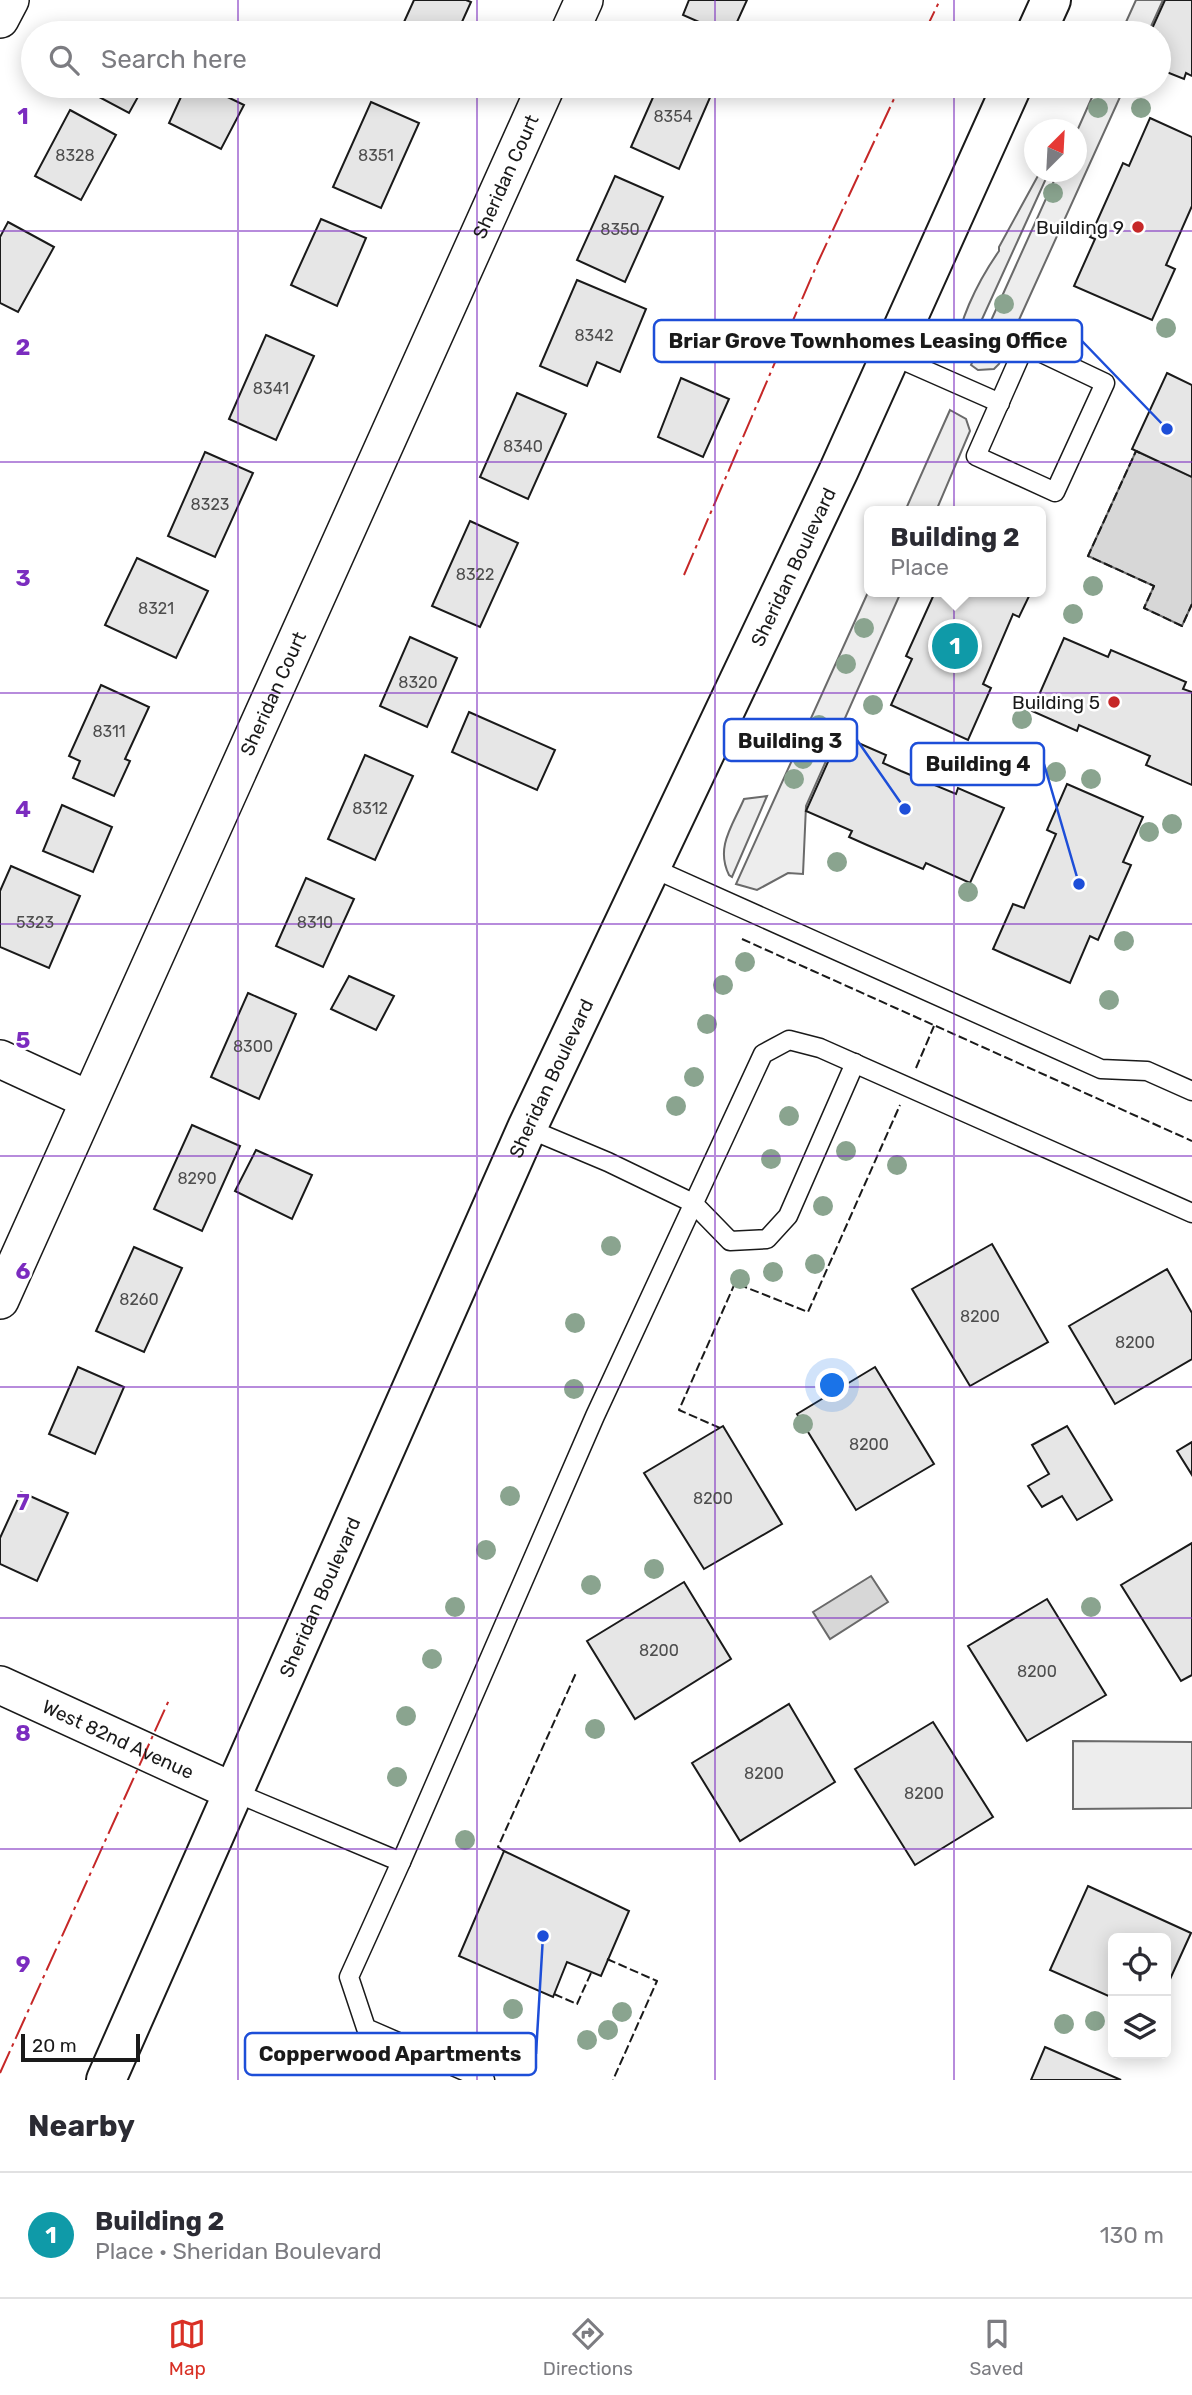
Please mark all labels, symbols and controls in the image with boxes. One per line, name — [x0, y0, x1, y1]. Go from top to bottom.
search box — [21, 21, 1171, 98]
icon: search — [45, 41, 83, 79]
text: Search here — [101, 44, 247, 75]
text: 1 — [17, 102, 29, 130]
house number: 8354 — [653, 107, 693, 126]
street label: Sheridan Court — [468, 110, 544, 242]
north arrow — [1024, 119, 1087, 182]
house number: 8328 — [55, 146, 95, 165]
house number: 8351 — [358, 146, 394, 165]
place label: Building 9 — [1036, 216, 1124, 239]
marker: Building 9 — [1130, 219, 1146, 235]
house number: 8350 — [600, 220, 640, 239]
callout: Briar Grove Townhomes Leasing Office — [654, 320, 1082, 362]
house number: 8342 — [574, 326, 614, 345]
text: Briar Grove Townhomes Leasing Office — [669, 328, 1067, 353]
text: 2 — [16, 333, 30, 361]
house number: 8341 — [253, 379, 289, 398]
house number: 8340 — [503, 437, 543, 456]
street label: Sheridan Boulevard — [746, 484, 841, 650]
house number: 8323 — [191, 495, 229, 514]
popup — [864, 506, 1046, 597]
text: Building 2 — [890, 522, 1020, 553]
text: Place — [890, 553, 949, 581]
text: 3 — [15, 564, 31, 592]
house number: 8322 — [456, 565, 494, 584]
house number: 8321 — [138, 599, 174, 618]
pin: 1 — [932, 620, 978, 672]
street label: Sheridan Court — [235, 628, 311, 759]
house number: 8320 — [398, 673, 438, 692]
place label: Building 5 — [1012, 691, 1100, 714]
marker: Building 5 — [1106, 694, 1122, 710]
callout: Building 3 — [724, 719, 857, 761]
house number: 8311 — [92, 722, 126, 741]
text: Building 3 — [738, 728, 842, 753]
callout: Building 4 — [911, 743, 1044, 785]
text: Building 4 — [925, 751, 1031, 776]
text: 4 — [15, 795, 31, 823]
house number: 8312 — [352, 799, 388, 818]
house number: 5323 — [16, 913, 54, 932]
house number: 8310 — [297, 913, 333, 932]
street label: Sheridan Boulevard — [504, 995, 598, 1162]
text: 5 — [16, 1026, 31, 1054]
house number: 8300 — [233, 1037, 273, 1056]
house number: 8290 — [177, 1169, 217, 1188]
text: 6 — [16, 1257, 31, 1285]
house number: 8260 — [119, 1290, 159, 1309]
house number: 8200 — [960, 1307, 1000, 1326]
house number: 8200 — [1115, 1333, 1155, 1352]
your location — [815, 1368, 849, 1402]
house number: 8200 — [849, 1435, 889, 1454]
text: 7 — [16, 1488, 30, 1516]
house number: 8200 — [693, 1489, 733, 1508]
street label: Sheridan Boulevard — [275, 1514, 365, 1681]
house number: 8200 — [639, 1641, 679, 1660]
house number: 8200 — [1017, 1662, 1057, 1681]
street label: West 82nd Avenue — [39, 1695, 197, 1784]
text: 8 — [15, 1719, 31, 1747]
house number: 8200 — [744, 1764, 784, 1783]
house number: 8200 — [904, 1784, 944, 1803]
map controls — [1108, 1933, 1171, 2059]
button: locate — [1108, 1933, 1171, 1996]
text: 9 — [16, 1950, 30, 1978]
button: layers — [1108, 1996, 1171, 2059]
scale bar — [21, 2031, 140, 2063]
callout: Copperwood Apartments — [245, 2033, 536, 2075]
text: 20 m — [32, 2034, 77, 2057]
text: Copperwood Apartments — [259, 2041, 521, 2066]
text: Nearby — [28, 2108, 135, 2144]
text: Building 2 — [95, 2206, 224, 2237]
text: 1 — [45, 2221, 57, 2249]
text: 130 m — [1100, 2221, 1164, 2249]
text: Place · Sheridan Boulevard — [95, 2237, 382, 2265]
tab: Map — [168, 2315, 206, 2380]
tab: Directions — [543, 2315, 633, 2380]
tab: Saved — [969, 2315, 1024, 2380]

